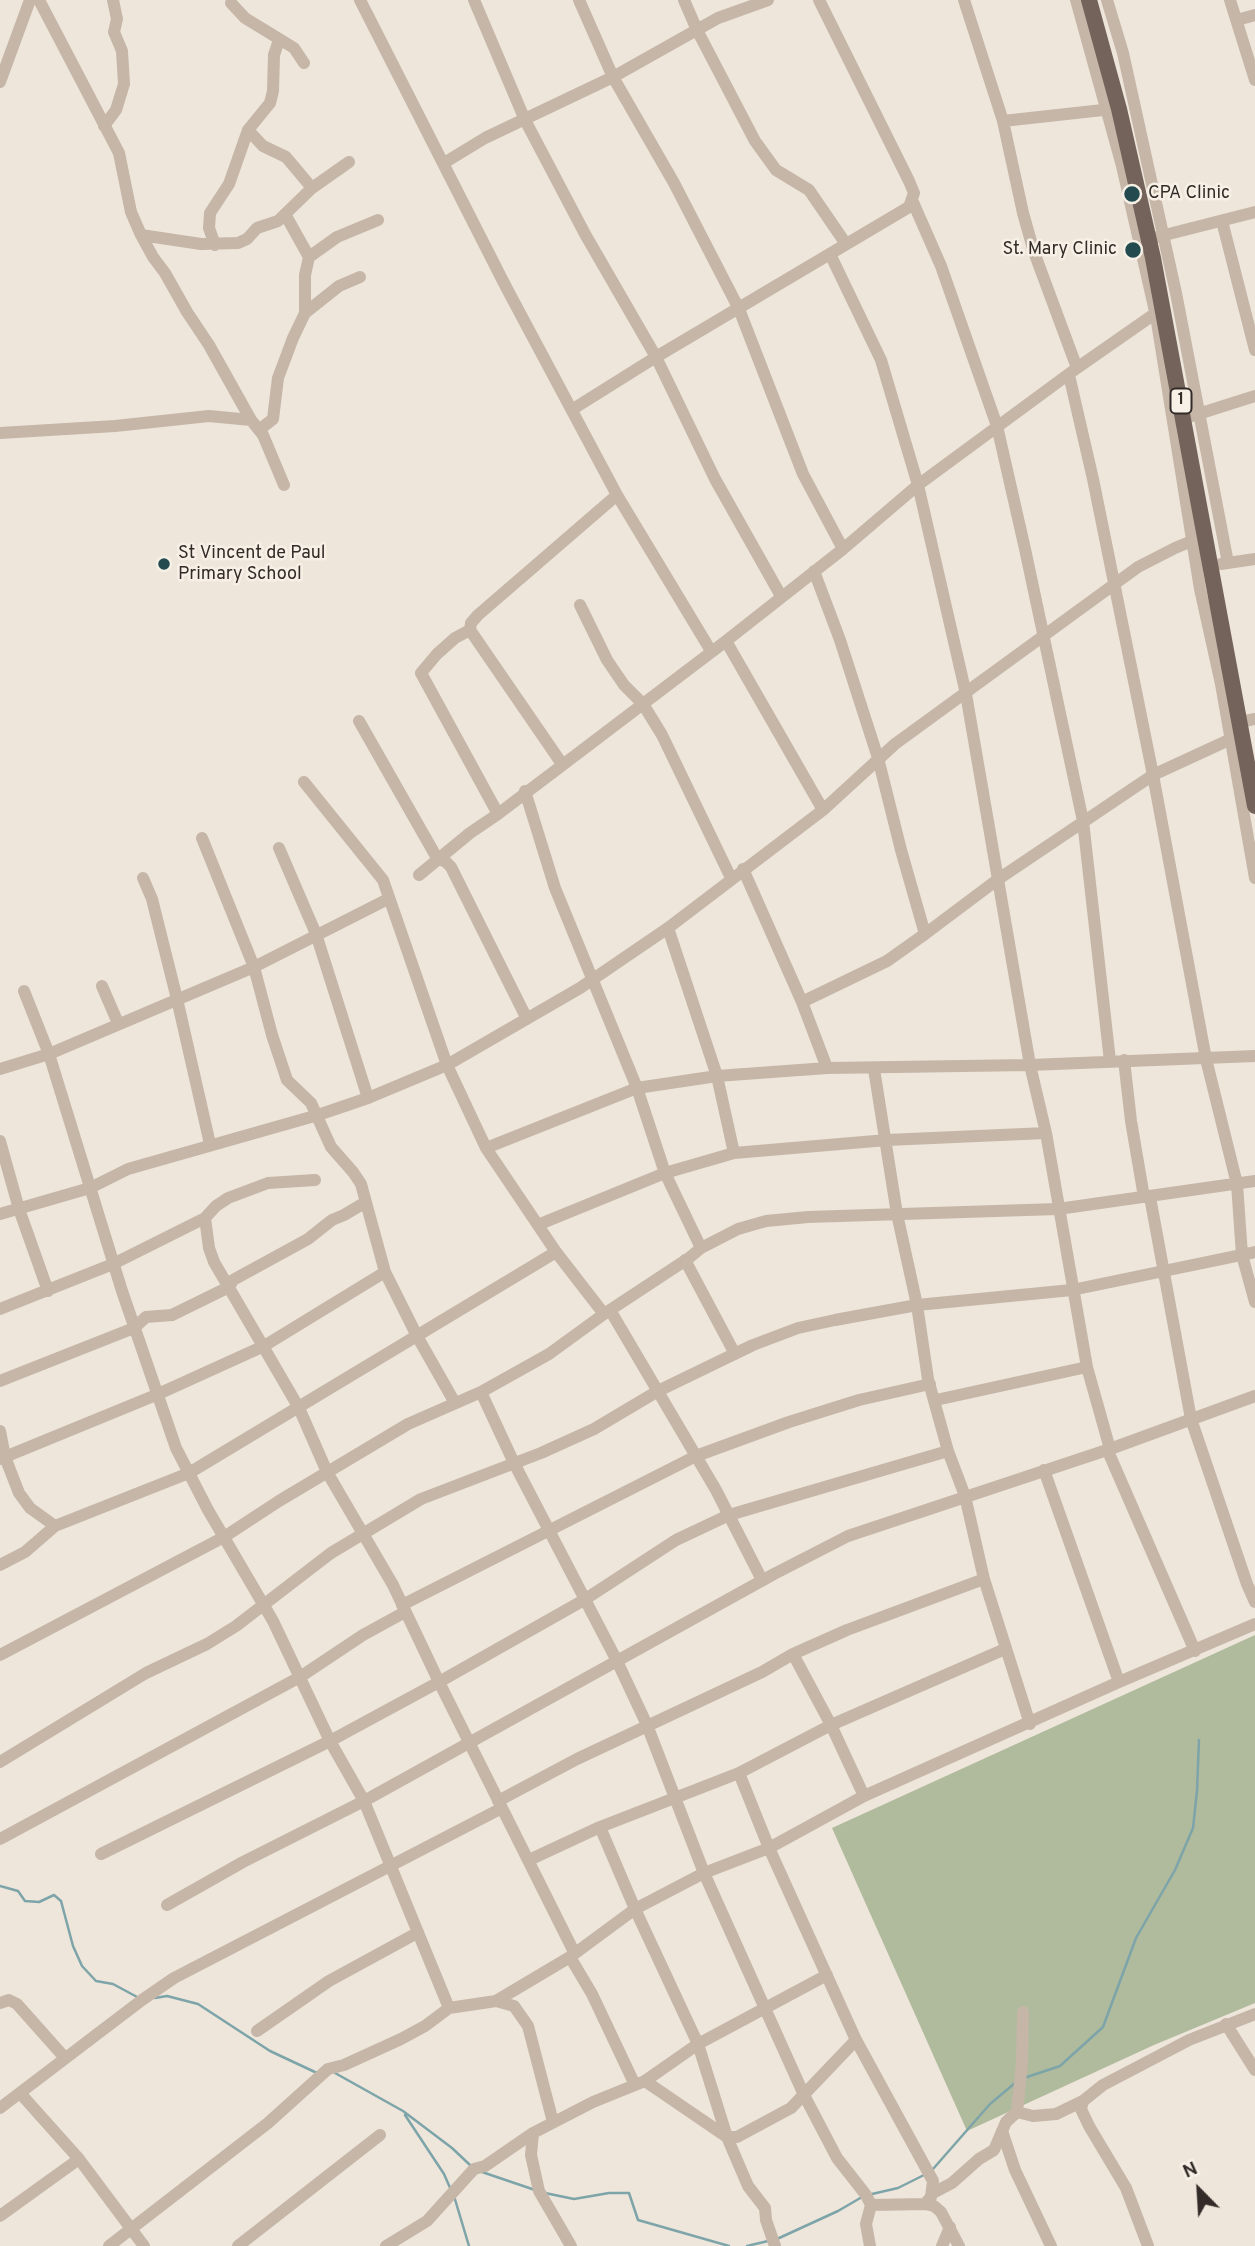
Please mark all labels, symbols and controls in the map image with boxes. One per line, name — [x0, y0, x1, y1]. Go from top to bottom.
place label: CPA Clinic — [1148, 183, 1230, 205]
marker: CPA Clinic — [1122, 184, 1142, 204]
place label: St. Mary Clinic — [1002, 239, 1117, 261]
marker: St. Mary Clinic — [1123, 240, 1143, 260]
road number: 1 — [1170, 388, 1192, 414]
place label: St Vincent de Paul Primary School — [178, 543, 326, 586]
marker: St Vincent de Paul Primary School — [156, 556, 172, 572]
north arrow — [1164, 2155, 1234, 2225]
text: N — [1179, 2157, 1202, 2185]

